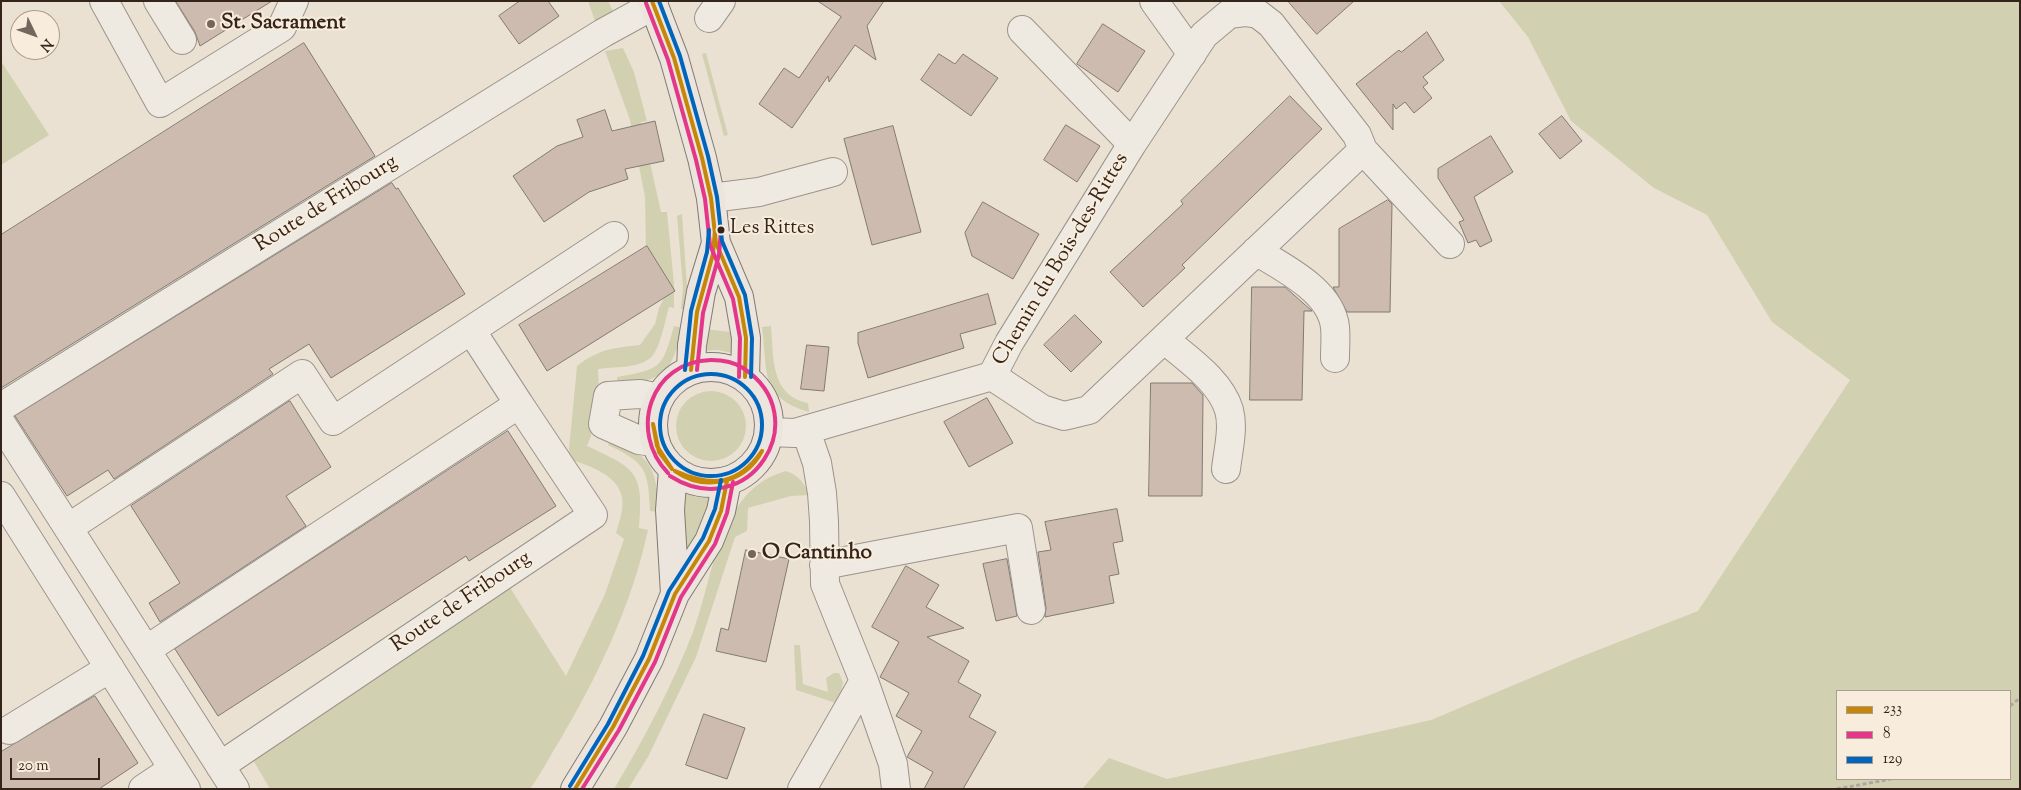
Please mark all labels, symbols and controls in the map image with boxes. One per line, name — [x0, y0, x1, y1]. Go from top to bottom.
north arrow — [10, 10, 60, 60]
place label: St. Sacrament — [221, 11, 346, 37]
marker: St. Sacrament — [205, 18, 217, 30]
text: N — [34, 34, 57, 55]
street label: Chemin du Bois-des-Rittes — [988, 149, 1136, 371]
street label: Route de Fribourg — [251, 151, 403, 259]
place label: Les Rittes — [730, 218, 814, 242]
marker: Les Rittes — [716, 225, 726, 235]
place label: O Cantinho — [762, 541, 872, 567]
street label: Route de Fribourg — [387, 547, 537, 659]
marker: O Cantinho — [746, 548, 758, 560]
legend — [1836, 690, 2011, 780]
text: 233 — [1883, 699, 1902, 720]
text: 8 — [1883, 724, 1891, 745]
scale bar — [12, 748, 102, 780]
text: 129 — [1883, 749, 1902, 770]
text: 20 m — [18, 756, 49, 777]

